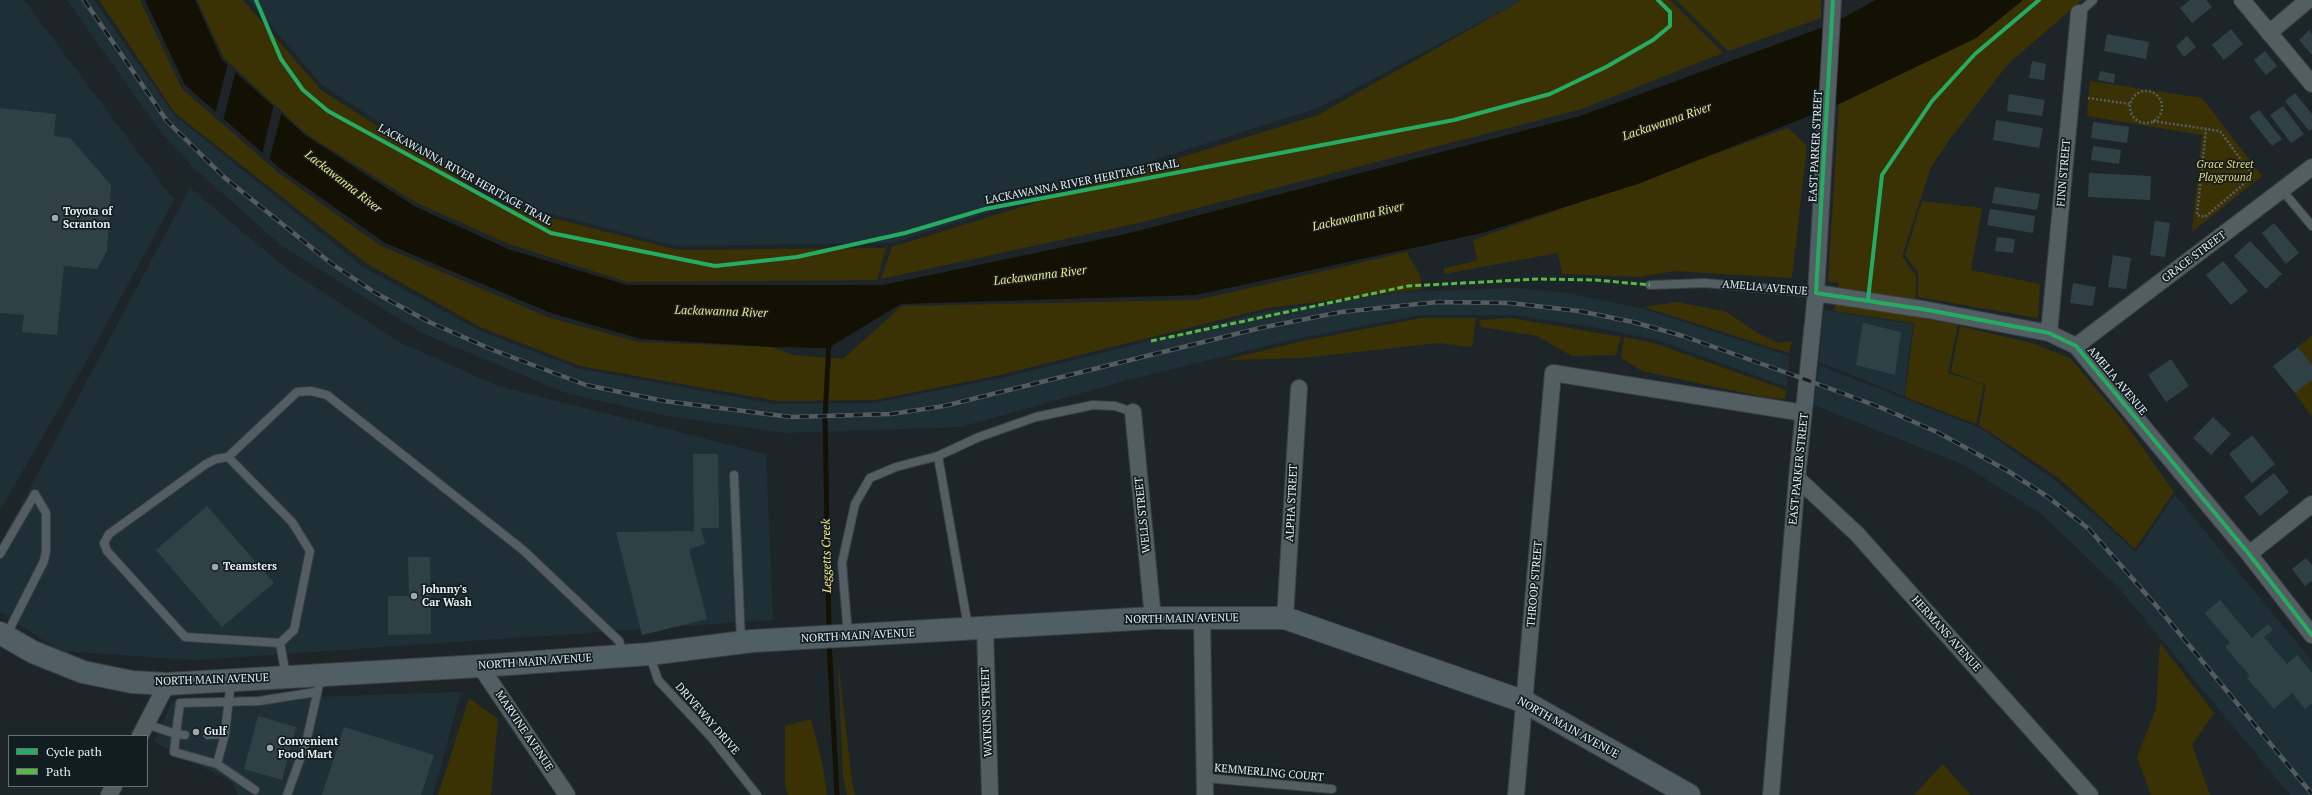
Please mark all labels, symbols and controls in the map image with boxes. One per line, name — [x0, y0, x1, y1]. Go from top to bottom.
street label: EAST PARKER STREET — [1806, 90, 1826, 202]
water label: Lackawanna River — [1621, 100, 1713, 144]
street label: LACKAWANNA RIVER HERITAGE TRAIL — [376, 121, 554, 229]
street label: FINN STREET — [2054, 139, 2074, 207]
water label: Lackawanna River — [302, 148, 384, 216]
street label: LACKAWANNA RIVER HERITAGE TRAIL — [984, 157, 1180, 207]
park label: Grace Street Playground — [2196, 158, 2254, 184]
water label: Lackawanna River — [1311, 199, 1405, 235]
place label: Toyota of Scranton — [63, 205, 112, 231]
marker: Toyota of Scranton — [50, 213, 60, 223]
street label: GRACE STREET — [2159, 229, 2229, 285]
water label: Lackawanna River — [993, 263, 1087, 289]
street label: AMELIA AVENUE — [1722, 278, 1808, 298]
water label: Lackawanna River — [674, 303, 768, 321]
street label: AMELIA AVENUE — [2084, 344, 2150, 418]
street label: EAST PARKER STREET — [1787, 413, 1811, 525]
street label: ALPHA STREET — [1283, 464, 1301, 542]
street label: WELLS STREET — [1132, 476, 1154, 554]
water label: Leggetts Creek — [819, 519, 835, 593]
street label: THROOP STREET — [1525, 540, 1545, 628]
place label: Teamsters — [223, 560, 277, 574]
marker: Teamsters — [210, 562, 220, 572]
place label: Johnny's Car Wash — [422, 583, 472, 609]
marker: Johnny's Car Wash — [409, 591, 419, 601]
street label: HERMANS AVENUE — [1909, 593, 1983, 675]
street label: NORTH MAIN AVENUE — [1125, 611, 1239, 627]
street label: NORTH MAIN AVENUE — [801, 626, 915, 646]
street label: NORTH MAIN AVENUE — [478, 651, 592, 673]
street label: WATKINS STREET — [979, 667, 995, 757]
street label: NORTH MAIN AVENUE — [155, 671, 269, 689]
street label: DRIVEWAY DRIVE — [672, 680, 742, 758]
street label: MARVINE AVENUE — [492, 688, 556, 774]
street label: NORTH MAIN AVENUE — [1515, 695, 1621, 761]
place label: Gulf — [204, 725, 226, 739]
marker: Gulf — [191, 727, 201, 737]
legend — [8, 735, 148, 787]
place label: Convenient Food Mart — [278, 735, 338, 761]
marker: Convenient Food Mart — [265, 743, 275, 753]
text: Cycle path — [46, 744, 102, 759]
street label: KEMMERLING COURT — [1214, 762, 1324, 784]
text: Path — [46, 764, 71, 779]

